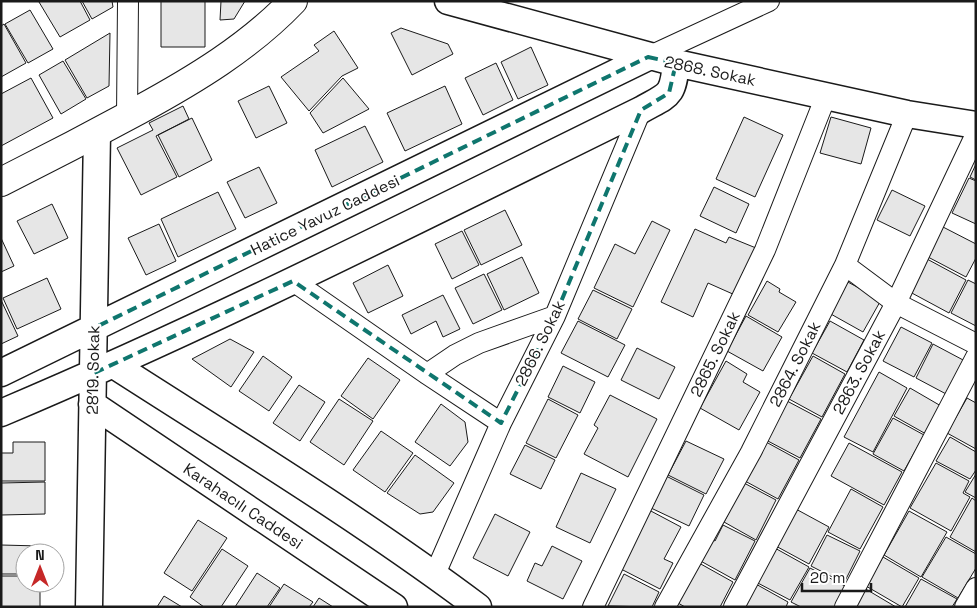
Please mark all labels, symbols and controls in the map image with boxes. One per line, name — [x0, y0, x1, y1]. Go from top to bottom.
street label: 2868. Sokak — [662, 51, 758, 91]
street label: Hatice Yavuz Caddesi — [247, 170, 403, 260]
street label: 2866. Sokak — [510, 296, 570, 389]
street label: 2865. Sokak — [685, 307, 745, 400]
street label: 2864. Sokak — [765, 317, 826, 410]
street label: 2819. Sokak — [82, 325, 104, 415]
street label: 2863. Sokak — [828, 326, 890, 418]
street label: Karahacılı Caddesi — [179, 458, 307, 554]
north arrow — [15, 543, 65, 593]
text: N — [35, 546, 45, 564]
scale bar — [802, 560, 871, 592]
text: 20 m — [810, 568, 845, 587]

